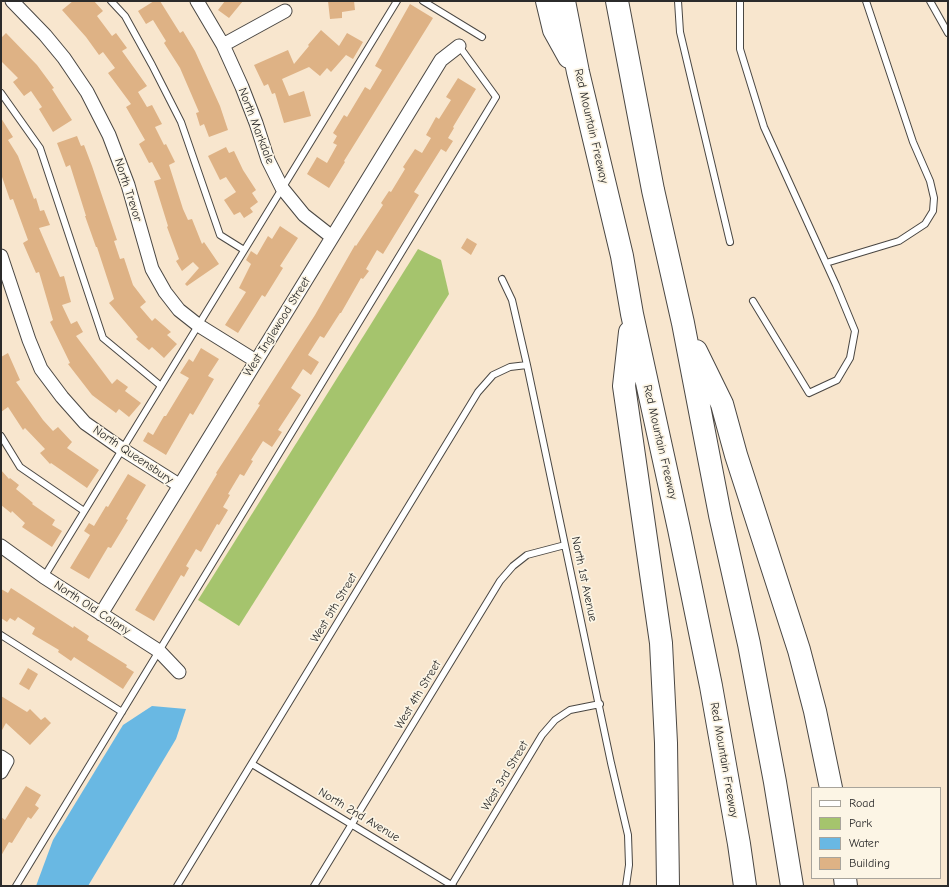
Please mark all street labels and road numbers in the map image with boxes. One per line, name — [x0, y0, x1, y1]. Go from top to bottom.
street label: Red Mountain Freeway — [571, 67, 611, 185]
street label: North Markdale — [235, 86, 277, 166]
street label: North Trevor — [111, 157, 145, 223]
street label: West Inglewood Street — [241, 275, 313, 379]
street label: Red Mountain Freeway — [640, 383, 680, 501]
street label: North Queensbury — [90, 423, 176, 487]
street label: North 1st Avenue — [568, 535, 600, 623]
street label: West 5th Street — [308, 571, 360, 645]
street label: North Old Colony — [51, 578, 133, 638]
street label: West 4th Street — [392, 658, 444, 732]
street label: Red Mountain Freeway — [707, 701, 741, 819]
street label: West 3rd Street — [479, 738, 531, 814]
street label: North 2nd Avenue — [316, 785, 402, 845]

